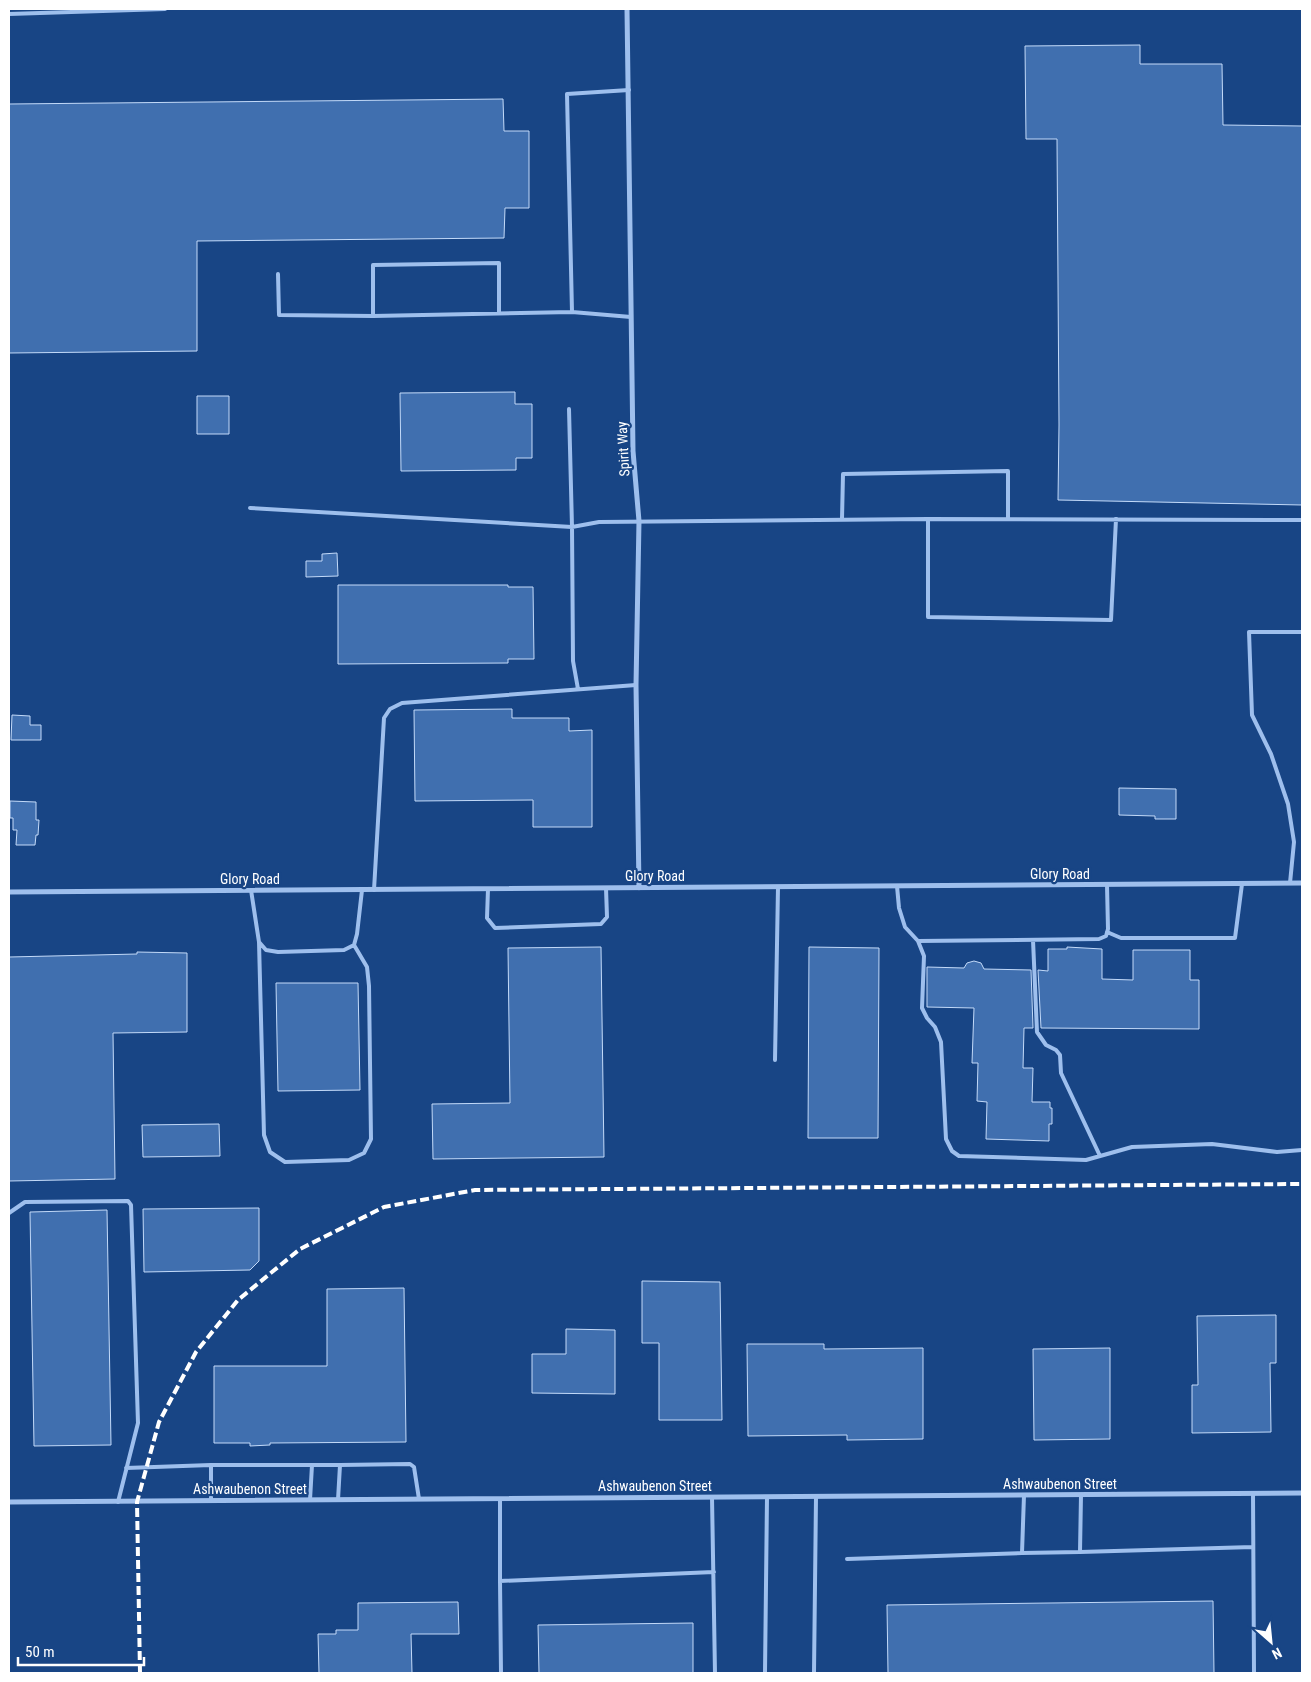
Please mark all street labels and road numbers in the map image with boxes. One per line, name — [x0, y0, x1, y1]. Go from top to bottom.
street label: Spirit Way — [614, 421, 632, 477]
street label: Glory Road — [1030, 866, 1090, 882]
street label: Glory Road — [625, 868, 685, 884]
street label: Glory Road — [220, 871, 280, 887]
street label: Ashwaubenon Street — [1003, 1476, 1117, 1492]
street label: Ashwaubenon Street — [598, 1478, 712, 1494]
street label: Ashwaubenon Street — [193, 1481, 307, 1497]

